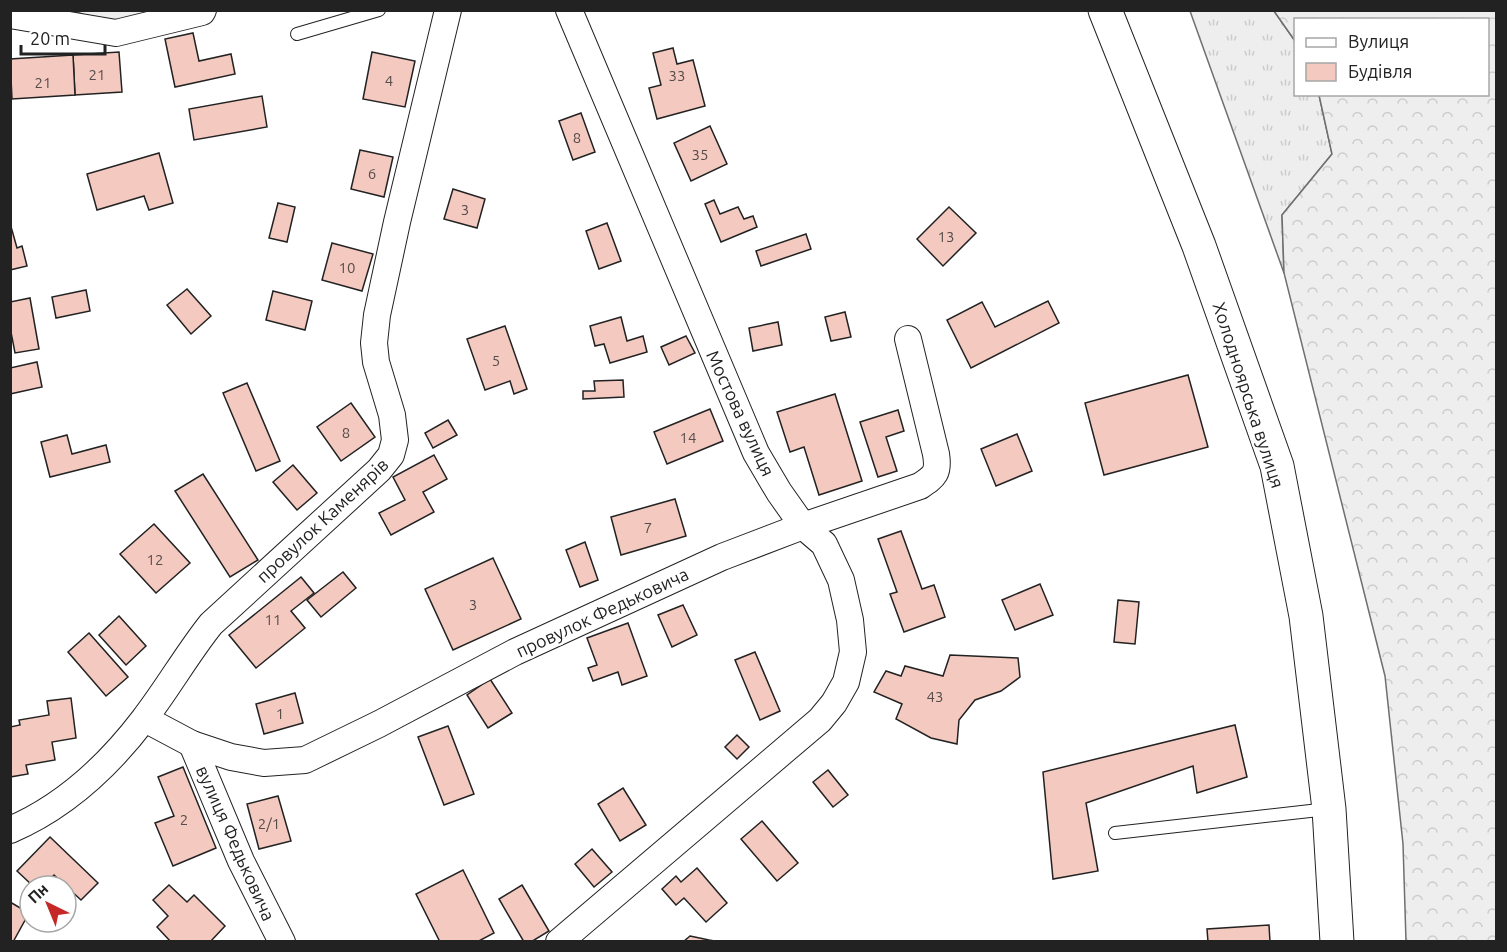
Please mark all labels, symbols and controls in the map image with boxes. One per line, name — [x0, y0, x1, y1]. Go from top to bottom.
scale bar — [21, 18, 105, 56]
legend — [1294, 18, 1489, 96]
text: 20 m — [30, 28, 70, 48]
text: Вулиця — [1348, 31, 1409, 51]
text: Будівля — [1348, 61, 1413, 81]
house number: 21 — [89, 66, 105, 83]
house number: 33 — [669, 67, 685, 84]
house number: 4 — [385, 72, 393, 89]
house number: 21 — [35, 74, 51, 91]
house number: 8 — [573, 129, 581, 146]
house number: 35 — [692, 146, 708, 163]
house number: 6 — [368, 165, 376, 182]
house number: 3 — [461, 201, 469, 218]
house number: 13 — [938, 228, 954, 245]
house number: 10 — [339, 259, 355, 276]
street label: Холодноярська вулиця — [1209, 300, 1289, 490]
street label: Мостова вулиця — [703, 347, 779, 479]
house number: 5 — [492, 352, 500, 369]
house number: 8 — [342, 424, 350, 441]
house number: 14 — [680, 429, 696, 446]
street label: провулок Каменярів — [252, 454, 392, 586]
house number: 7 — [644, 519, 652, 536]
house number: 12 — [147, 551, 163, 568]
street label: провулок Федьковича — [513, 563, 691, 661]
house number: 3 — [469, 596, 477, 613]
house number: 11 — [265, 611, 281, 628]
house number: 43 — [927, 688, 943, 705]
house number: 1 — [276, 705, 284, 722]
street label: вулиця Федьковича — [193, 762, 279, 924]
house number: 2 — [180, 811, 188, 828]
house number: 2/1 — [258, 815, 280, 832]
north arrow — [18, 874, 78, 934]
text: Пн — [24, 879, 52, 907]

